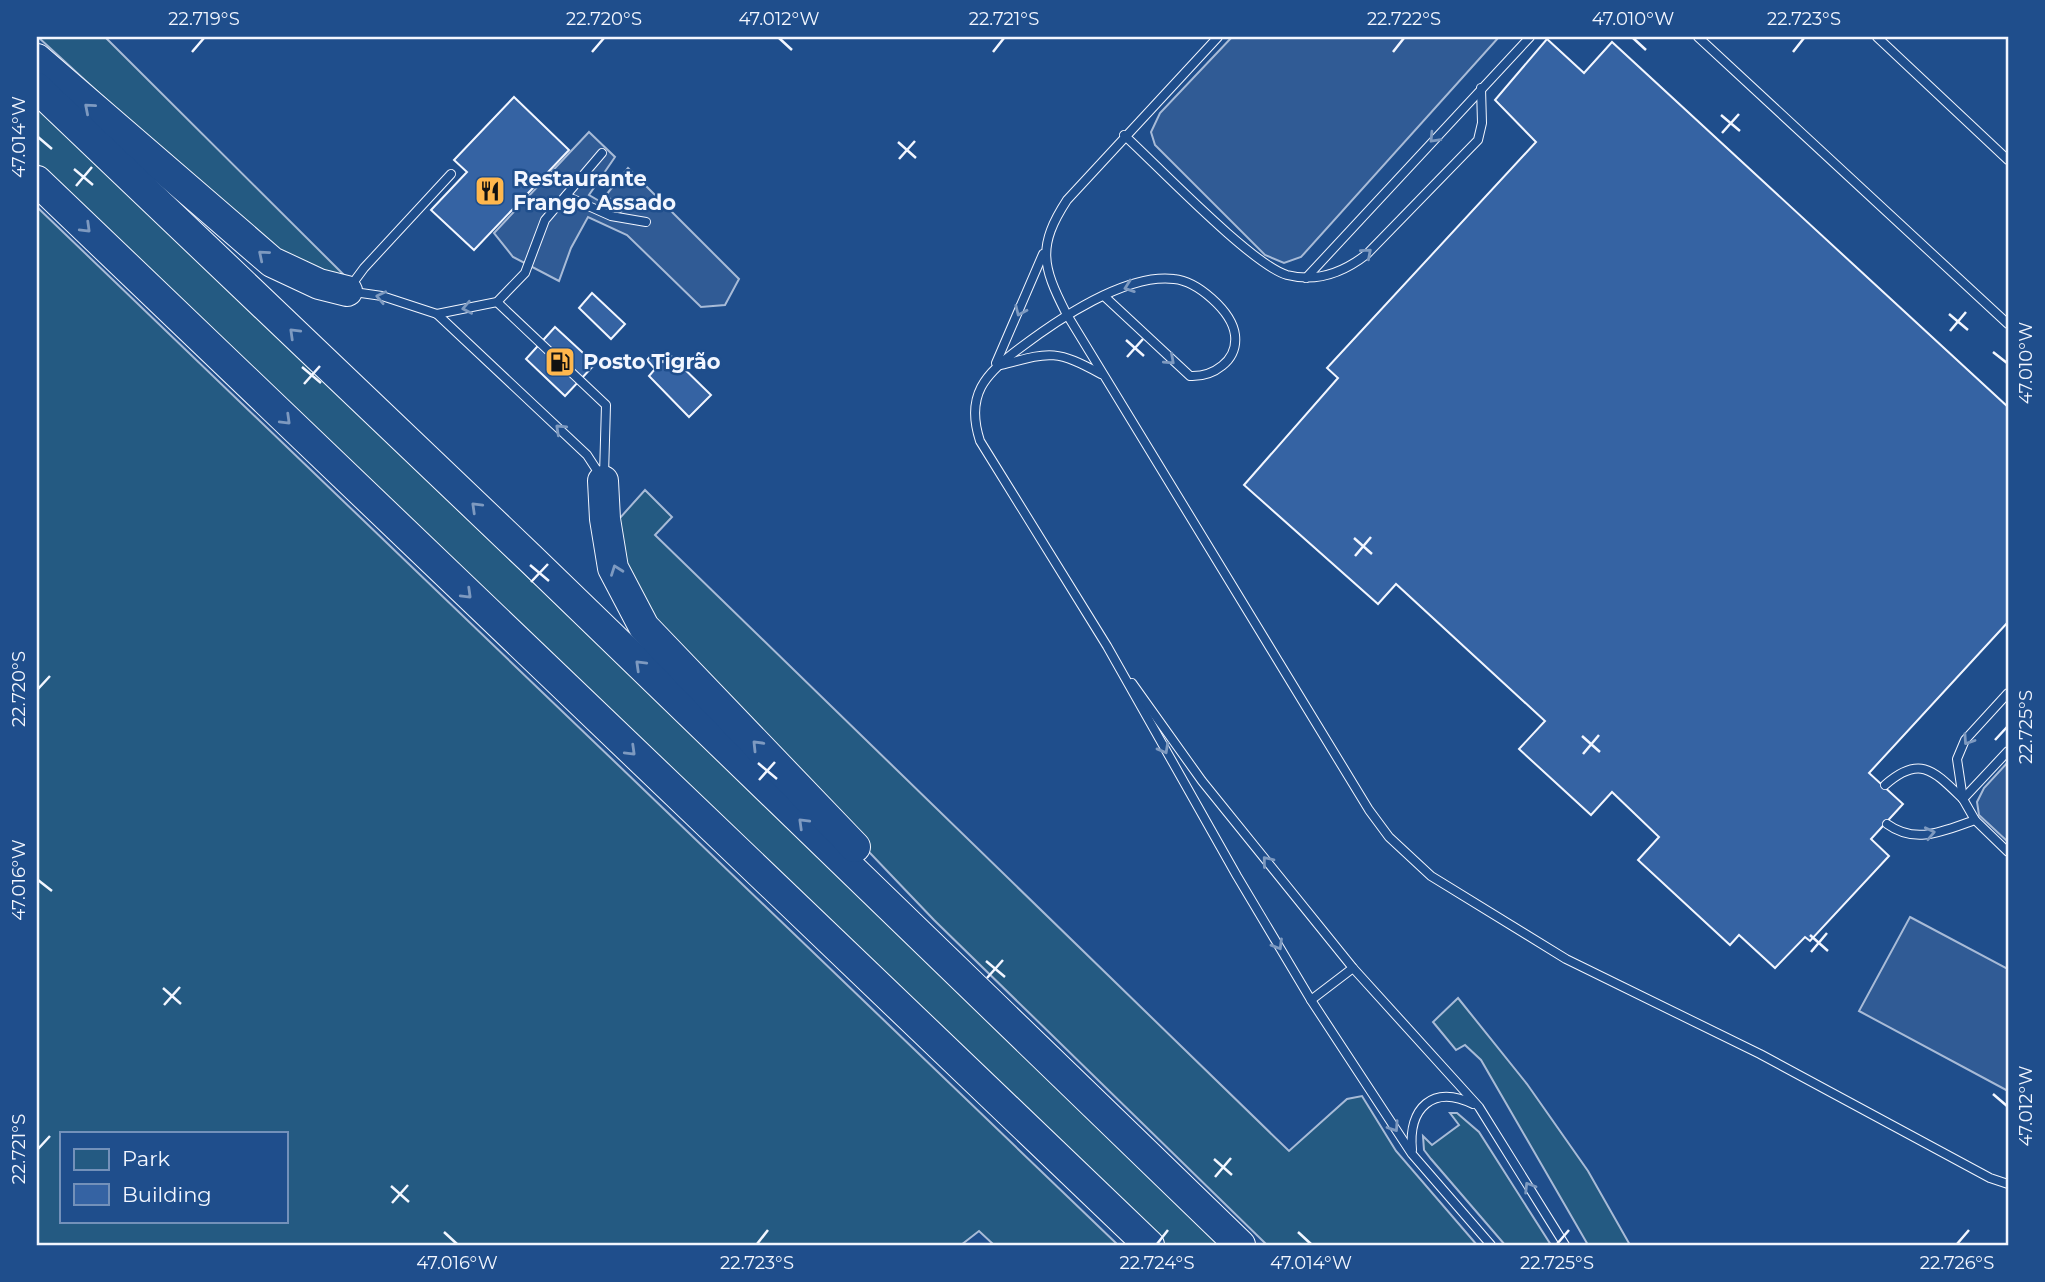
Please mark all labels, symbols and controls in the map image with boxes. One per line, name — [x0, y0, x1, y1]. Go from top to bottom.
text: 22.719°S — [168, 8, 240, 30]
text: 22.720°S — [566, 8, 642, 30]
text: 47.012°W — [739, 8, 819, 30]
text: 22.721°S — [969, 8, 1039, 30]
text: 22.722°S — [1367, 8, 1441, 30]
text: 47.010°W — [1592, 8, 1674, 30]
text: 22.723°S — [1767, 8, 1841, 30]
text: 47.014°W — [8, 96, 30, 178]
one-way arrow — [85, 104, 98, 116]
one-way arrow — [1430, 130, 1443, 143]
place label: Restaurante Frango Assado — [513, 166, 676, 215]
restaurant icon: Restaurante Frango Assado — [473, 174, 507, 208]
one-way arrow — [78, 220, 91, 233]
one-way arrow — [1359, 249, 1372, 261]
one-way arrow — [258, 251, 271, 263]
one-way arrow — [1123, 279, 1136, 293]
one-way arrow — [375, 290, 387, 305]
one-way arrow — [461, 300, 473, 315]
one-way arrow — [1014, 304, 1028, 316]
text: 47.010°W — [2015, 322, 2037, 404]
one-way arrow — [289, 329, 302, 342]
fuel station icon: Posto Tigrão — [543, 345, 577, 379]
place label: Posto Tigrão — [583, 349, 721, 374]
one-way arrow — [1162, 352, 1175, 364]
one-way arrow — [277, 411, 290, 424]
one-way arrow — [555, 425, 568, 438]
one-way arrow — [471, 503, 484, 516]
one-way arrow — [610, 564, 624, 577]
one-way arrow — [459, 585, 472, 598]
text: 22.720°S — [8, 651, 30, 727]
one-way arrow — [635, 661, 648, 674]
text: 22.725°S — [2015, 690, 2037, 764]
one-way arrow — [1963, 732, 1976, 745]
one-way arrow — [753, 740, 766, 753]
one-way arrow — [1156, 741, 1169, 754]
one-way arrow — [623, 743, 636, 756]
one-way arrow — [798, 819, 811, 832]
one-way arrow — [1924, 827, 1936, 842]
text: 47.016°W — [8, 839, 30, 921]
one-way arrow — [1263, 857, 1275, 870]
one-way arrow — [1270, 938, 1283, 951]
text: 47.012°W — [2015, 1066, 2037, 1146]
text: 22.721°S — [8, 1114, 30, 1184]
one-way arrow — [1386, 1119, 1398, 1132]
legend — [60, 1132, 287, 1222]
text: Park — [122, 1146, 170, 1171]
text: Building — [122, 1182, 212, 1207]
one-way arrow — [1524, 1182, 1537, 1195]
text: 47.016°W — [416, 1252, 498, 1274]
text: 22.723°S — [720, 1252, 794, 1274]
text: 22.724°S — [1120, 1252, 1194, 1274]
text: 47.014°W — [1270, 1252, 1352, 1274]
text: 22.725°S — [1520, 1252, 1594, 1274]
text: 22.726°S — [1920, 1252, 1994, 1274]

